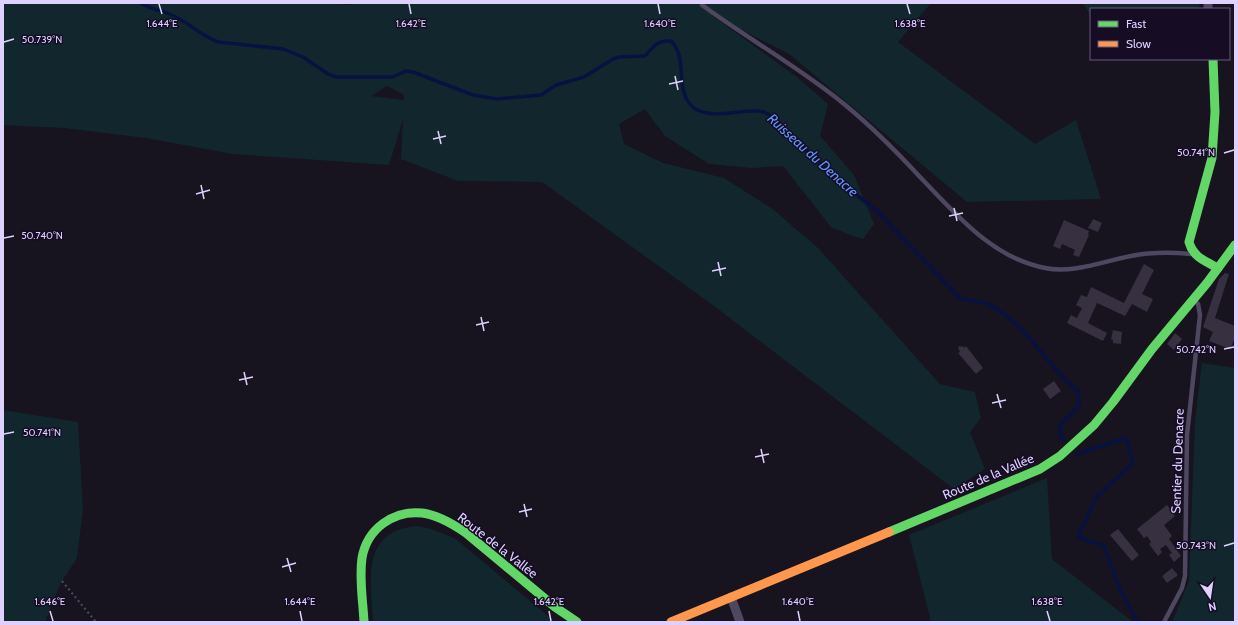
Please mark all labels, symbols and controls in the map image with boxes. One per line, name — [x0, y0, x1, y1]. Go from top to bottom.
legend — [1090, 8, 1230, 60]
text: Fast — [1126, 16, 1146, 31]
text: 1.644°E — [147, 17, 178, 30]
text: 1.642°E — [396, 17, 427, 30]
text: 1.640°E — [644, 17, 677, 30]
text: 1.638°E — [895, 17, 926, 30]
text: 50.739°N — [22, 33, 62, 46]
text: Slow — [1126, 36, 1151, 51]
water label: Ruisseau du Denacre — [764, 109, 863, 201]
text: 50.741°N — [1177, 146, 1215, 159]
text: 50.740°N — [21, 229, 63, 242]
text: 50.742°N — [1176, 343, 1216, 356]
street label: Sentier du Denacre — [1167, 408, 1187, 514]
text: 50.741°N — [23, 426, 61, 439]
street label: Route de la Vallée — [940, 449, 1036, 502]
street label: Route de la Vallée — [455, 509, 542, 582]
text: 50.743°N — [1176, 539, 1216, 552]
north arrow — [1190, 577, 1230, 617]
text: 1.646°E — [35, 595, 66, 608]
text: 1.644°E — [285, 595, 316, 608]
text: 1.642°E — [534, 595, 565, 608]
text: 1.640°E — [782, 595, 815, 608]
text: 1.638°E — [1032, 595, 1063, 608]
text: N — [1207, 599, 1218, 614]

